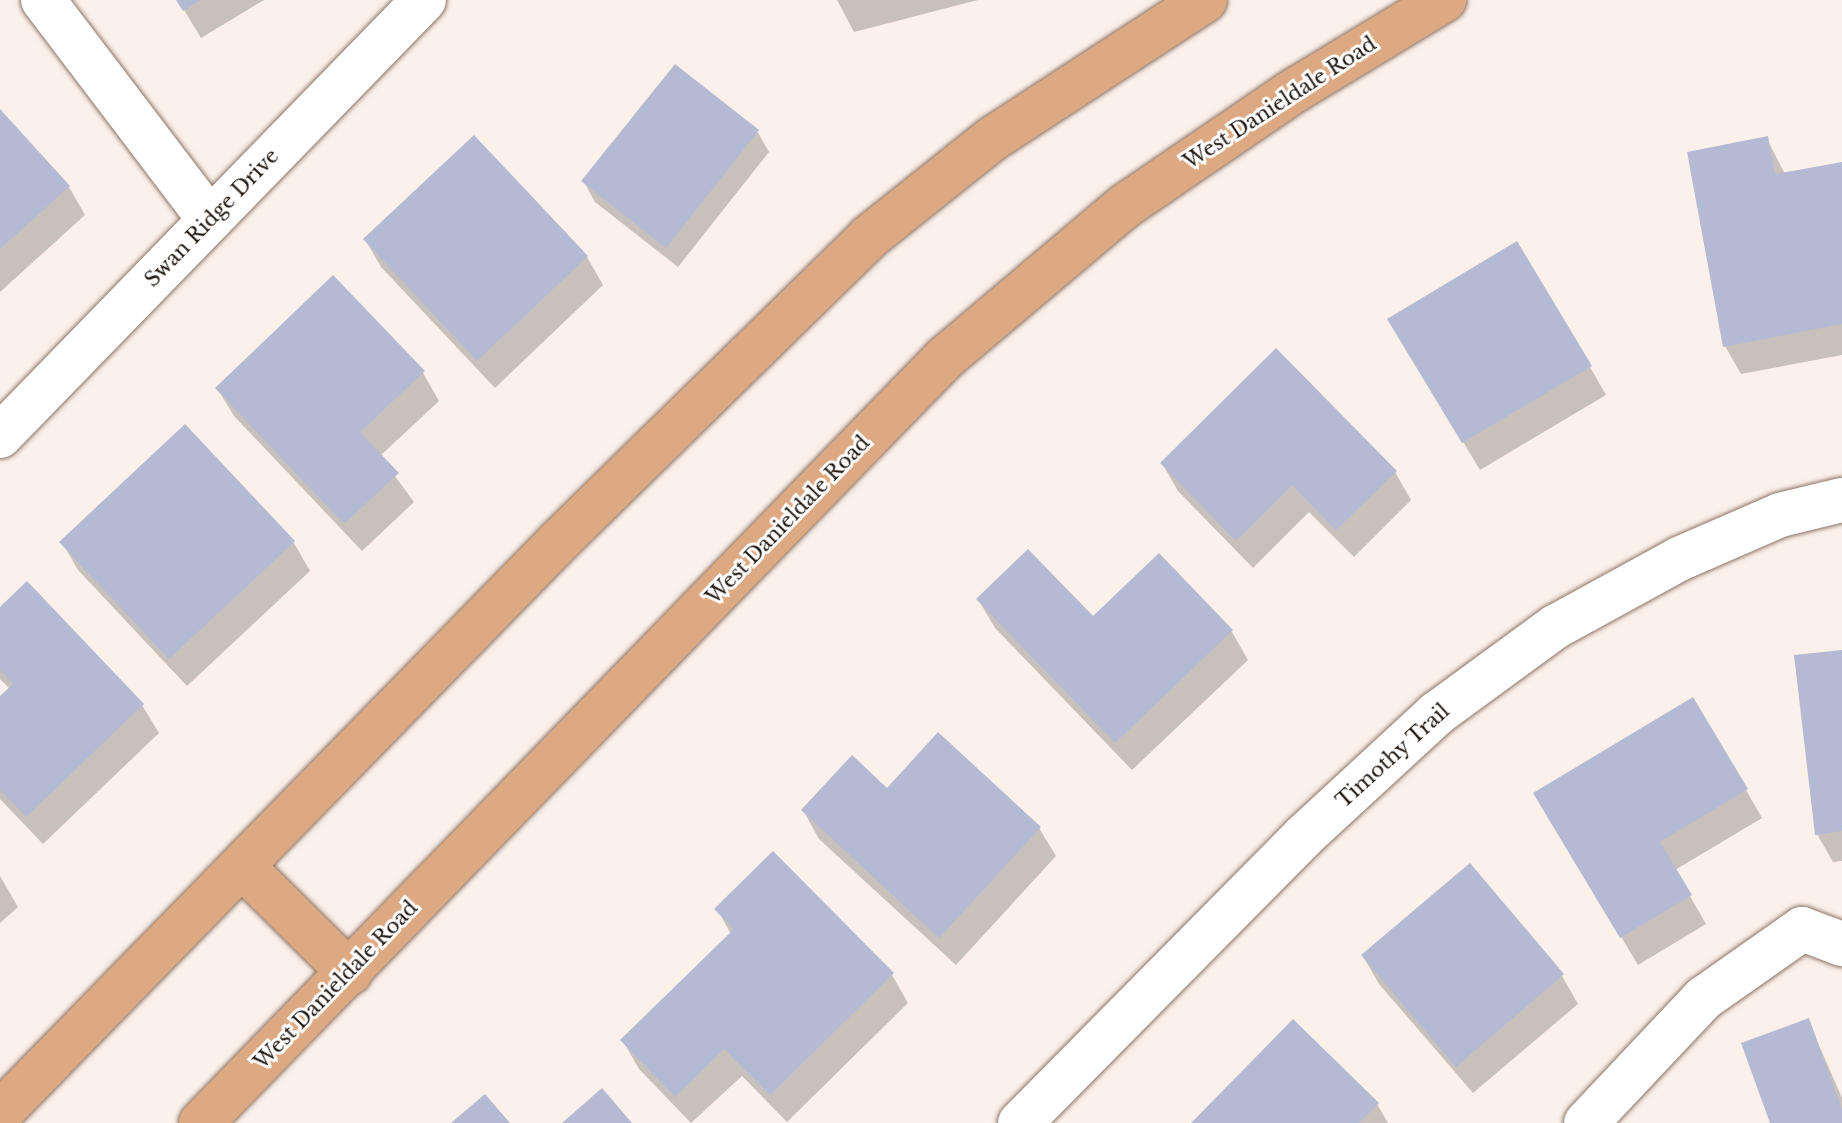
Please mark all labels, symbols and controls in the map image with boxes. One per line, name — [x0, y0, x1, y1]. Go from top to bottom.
street label: West Danieldale Road — [1179, 32, 1381, 174]
street label: Swan Ridge Drive — [140, 144, 284, 292]
street label: West Danieldale Road — [701, 431, 875, 609]
street label: Timothy Trail — [1331, 699, 1455, 813]
street label: West Danieldale Road — [249, 896, 423, 1074]

